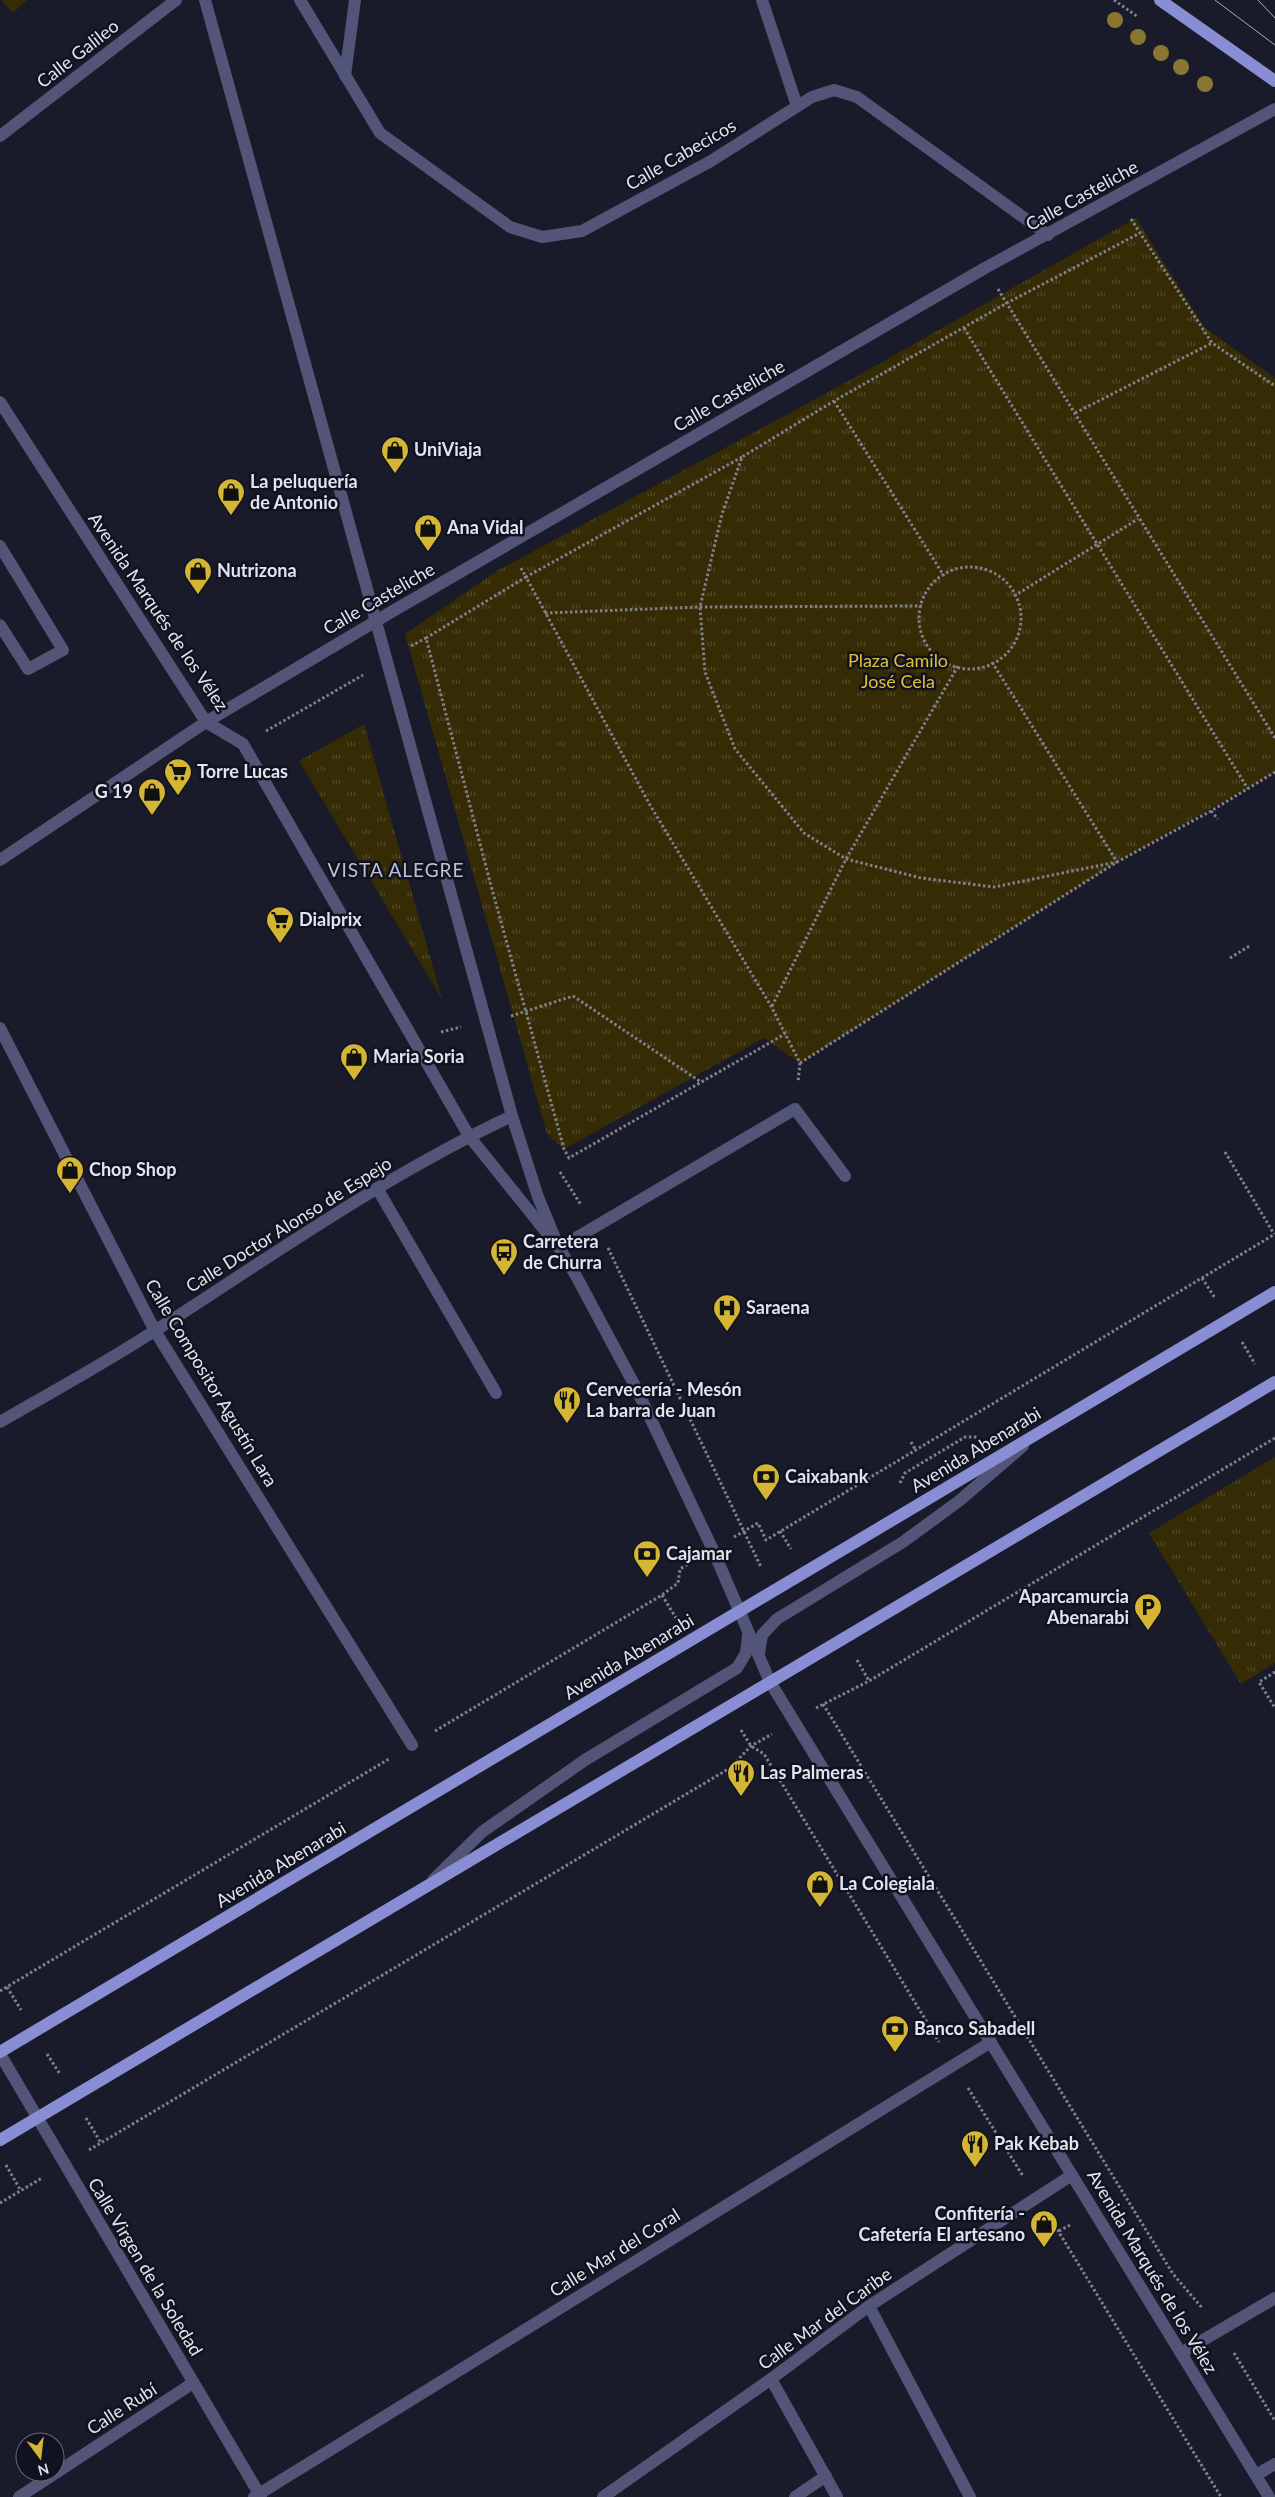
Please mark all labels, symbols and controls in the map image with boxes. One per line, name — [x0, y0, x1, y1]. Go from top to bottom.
street label: Calle Galileo — [32, 14, 123, 92]
street label: Calle Cabecicos — [622, 114, 740, 195]
street label: Calle Casteliche — [1022, 155, 1141, 235]
street label: Calle Casteliche — [669, 354, 788, 436]
shop icon: UniViaja — [380, 435, 410, 474]
place label: UniViaja — [414, 438, 482, 460]
place label: La peluquería de Antonio — [250, 470, 358, 513]
shop icon: La peluquería de Antonio — [216, 477, 246, 516]
street label: Avenida Marqués de los Vélez — [84, 508, 233, 715]
shop icon: Ana Vidal — [413, 513, 443, 552]
place label: Ana Vidal — [446, 516, 523, 538]
shop icon: Nutrizona — [183, 556, 213, 595]
street label: Calle Casteliche — [319, 557, 438, 639]
place label: Nutrizona — [217, 559, 297, 581]
park label: Plaza Camilo José Cela — [848, 649, 948, 692]
supermarket icon: Torre Lucas — [163, 757, 193, 796]
place label: Torre Lucas — [197, 760, 288, 782]
shop icon: G 19 — [137, 777, 167, 816]
place label: G 19 — [95, 780, 133, 802]
district label: VISTA ALEGRE — [328, 858, 464, 881]
supermarket icon: Dialprix — [265, 905, 295, 944]
place label: Dialprix — [299, 908, 362, 930]
shop icon: Maria Soria — [339, 1042, 369, 1081]
place label: Maria Soria — [373, 1045, 464, 1067]
street label: Calle Doctor Alonso de Espejo — [182, 1152, 395, 1297]
shop icon: Chop Shop — [55, 1155, 85, 1194]
place label: Chop Shop — [89, 1158, 176, 1180]
place label: Carretera de Churra — [523, 1230, 602, 1273]
bus stop icon: Carretera de Churra — [489, 1237, 519, 1276]
street label: Calle Compositor Agustín Lara — [141, 1275, 283, 1490]
hospital icon: Saraena — [712, 1293, 742, 1332]
place label: Saraena — [746, 1296, 810, 1318]
place label: Cervecería - Mesón La barra de Juan — [586, 1378, 742, 1421]
restaurant icon: Cervecería - Mesón La barra de Juan — [552, 1385, 582, 1424]
street label: Avenida Abenarabi — [906, 1402, 1045, 1497]
bank icon: Caixabank — [751, 1462, 781, 1501]
place label: Caixabank — [785, 1465, 869, 1487]
bank icon: Cajamar — [632, 1539, 662, 1578]
place label: Cajamar — [666, 1542, 732, 1564]
place label: Aparcamurcia Abenarabi — [1018, 1585, 1129, 1628]
parking icon: Aparcamurcia Abenarabi — [1133, 1592, 1163, 1631]
street label: Avenida Abenarabi — [559, 1609, 698, 1704]
restaurant icon: Las Palmeras — [726, 1758, 756, 1797]
place label: Las Palmeras — [760, 1761, 864, 1783]
street label: Avenida Abenarabi — [211, 1817, 350, 1912]
shop icon: La Colegiala — [805, 1869, 835, 1908]
place label: La Colegiala — [839, 1872, 935, 1894]
bank icon: Banco Sabadell — [880, 2014, 910, 2053]
place label: Banco Sabadell — [914, 2017, 1035, 2039]
restaurant icon: Pak Kebab — [960, 2129, 990, 2168]
place label: Pak Kebab — [994, 2132, 1079, 2154]
street label: Avenida Marqués de los Vélez — [1083, 2165, 1223, 2378]
street label: Calle Virgen de la Soledad — [84, 2173, 208, 2360]
place label: Confitería - Cafetería El artesano — [859, 2202, 1025, 2245]
street label: Calle Mar del Coral — [545, 2203, 684, 2301]
shop icon: Confitería - Cafetería El artesano — [1029, 2209, 1059, 2248]
street label: Calle Mar del Caribe — [753, 2262, 895, 2374]
street label: Calle Rubí — [82, 2377, 161, 2439]
north arrow — [15, 2432, 65, 2482]
text: N — [36, 2460, 51, 2480]

